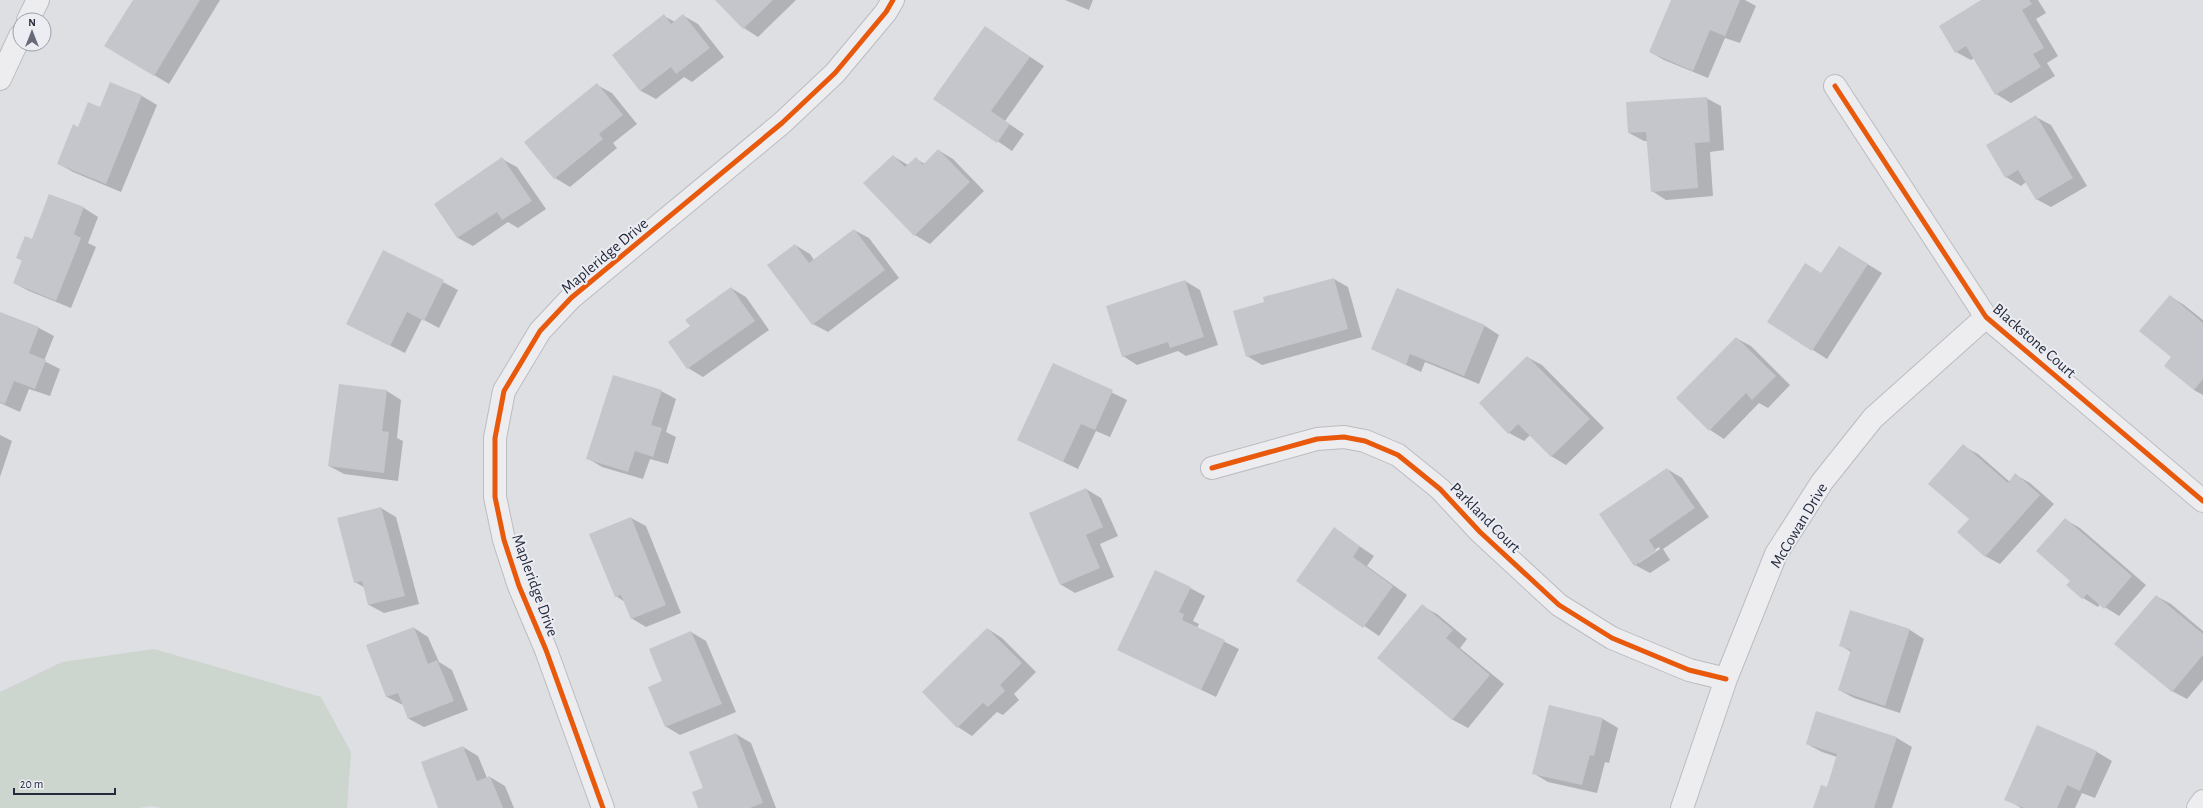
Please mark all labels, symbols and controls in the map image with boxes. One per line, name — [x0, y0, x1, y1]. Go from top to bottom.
north arrow — [12, 12, 52, 52]
text: N — [28, 17, 36, 28]
street label: Mapleridge Drive — [558, 215, 651, 297]
street label: Blackstone Court — [1990, 301, 2079, 381]
street label: Parkland Court — [1447, 479, 1524, 556]
street label: McCowan Drive — [1767, 480, 1830, 571]
street label: Mapleridge Drive — [509, 532, 561, 639]
scale bar — [14, 770, 115, 796]
text: 20 m — [20, 778, 43, 790]

